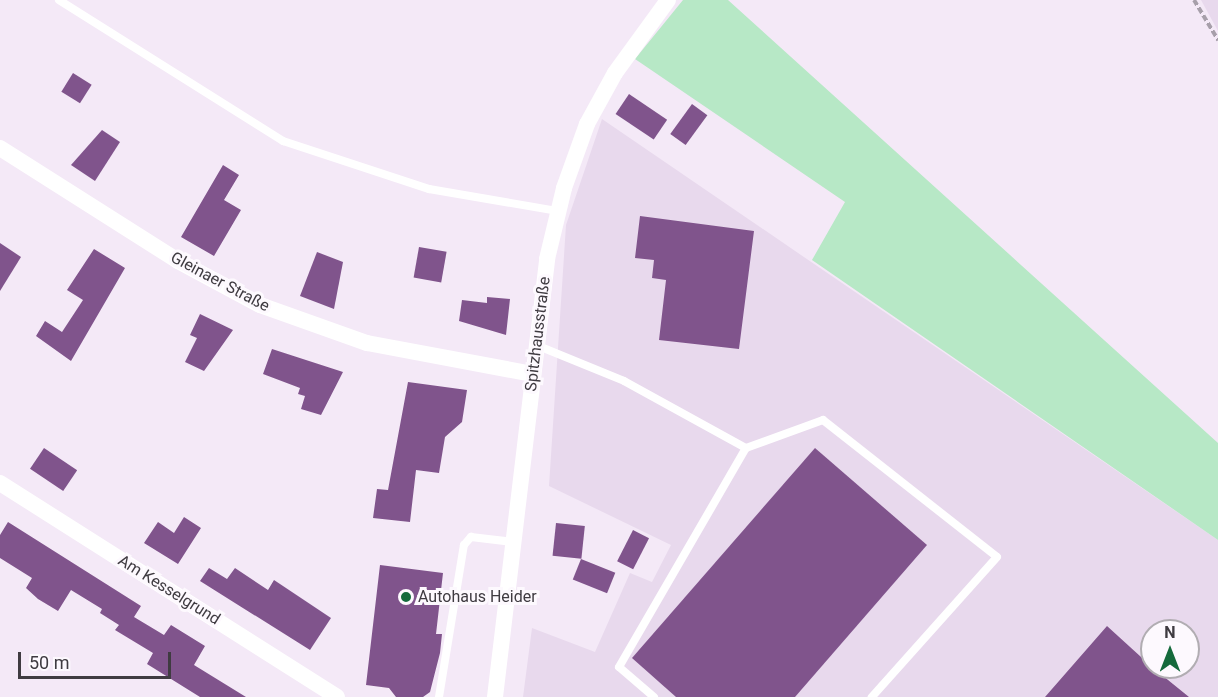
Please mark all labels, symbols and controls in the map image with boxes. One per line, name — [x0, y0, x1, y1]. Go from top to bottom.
street label: Gleinaer Straße — [167, 248, 273, 316]
street label: Spitzhausstraße — [521, 276, 555, 392]
street label: Am Kesselgrund — [114, 551, 224, 629]
place label: Autohaus Heider — [418, 587, 537, 607]
marker: Autohaus Heider — [399, 590, 413, 604]
north arrow — [1140, 619, 1200, 679]
text: N — [1164, 623, 1176, 642]
scale bar — [21, 640, 174, 678]
text: 50 m — [29, 652, 69, 673]

